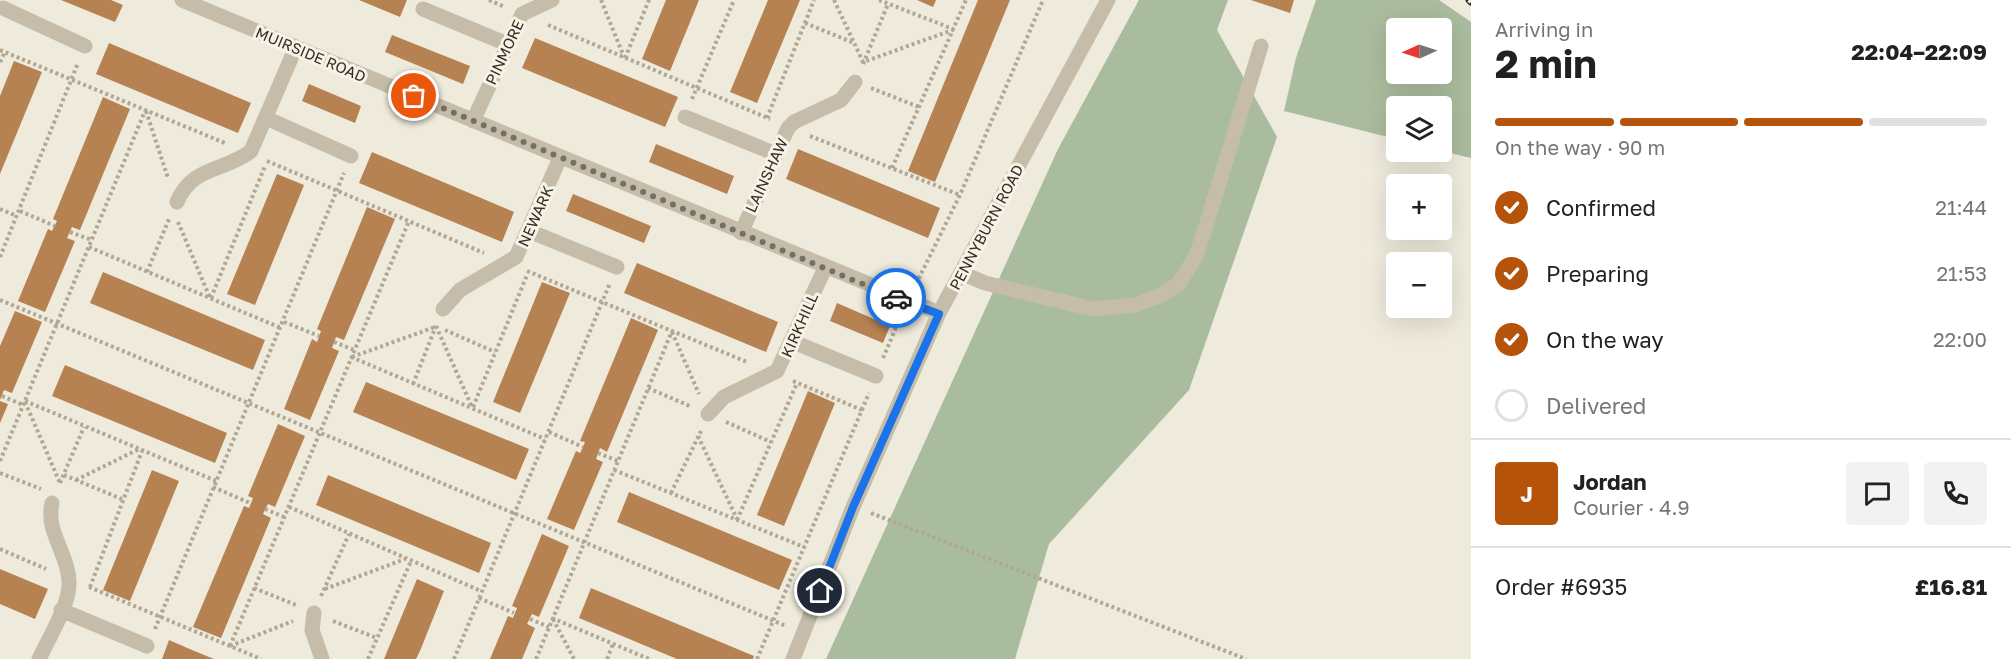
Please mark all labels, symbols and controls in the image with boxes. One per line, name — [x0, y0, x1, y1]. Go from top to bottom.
street label: PINMORE — [481, 17, 527, 87]
text: Arriving in — [1495, 17, 1593, 41]
north arrow — [1386, 18, 1452, 84]
map controls — [1386, 18, 1452, 318]
street label: MUIRSIDE ROAD — [253, 23, 369, 85]
text: 22:04–22:09 — [1851, 38, 1987, 65]
text: 2 min — [1495, 40, 1597, 87]
pin — [388, 70, 439, 121]
icon: bag — [397, 79, 430, 112]
button: layers — [1386, 96, 1452, 162]
street label: LAINSHAW — [741, 135, 791, 215]
text: On the way · 90 m — [1495, 135, 1665, 159]
street label: PENNYBURN ROAD — [945, 161, 1027, 293]
button: + — [1386, 174, 1452, 240]
street label: NEWARK — [514, 183, 556, 249]
icon: check — [1495, 191, 1528, 224]
text: Confirmed — [1546, 194, 1656, 221]
text: 21:44 — [1935, 195, 1987, 219]
button: − — [1386, 252, 1452, 318]
icon: check — [1495, 257, 1528, 290]
text: Preparing — [1546, 260, 1649, 287]
text: 21:53 — [1936, 261, 1987, 285]
courier — [866, 268, 926, 328]
icon: car — [880, 282, 913, 315]
street label: KIRKHILL — [777, 289, 821, 360]
icon: check — [1495, 323, 1528, 356]
text: On the way — [1546, 326, 1664, 353]
text: 22:00 — [1933, 327, 1987, 351]
text: Delivered — [1546, 392, 1646, 419]
button: chat — [1846, 462, 1909, 525]
button: phone — [1924, 462, 1987, 525]
text: Jordan — [1573, 468, 1647, 495]
text: J — [1520, 480, 1533, 507]
text: Courier · 4.9 — [1573, 495, 1690, 519]
pin — [794, 565, 845, 616]
text: Order #6935 — [1495, 573, 1627, 600]
text: £16.81 — [1915, 573, 1987, 600]
icon: home — [803, 574, 836, 607]

